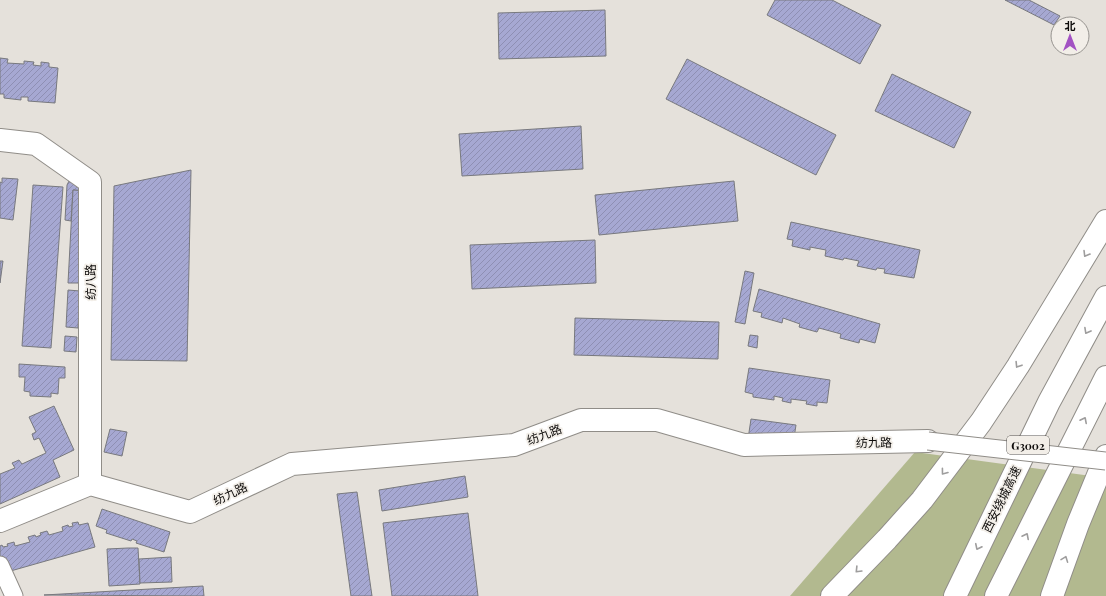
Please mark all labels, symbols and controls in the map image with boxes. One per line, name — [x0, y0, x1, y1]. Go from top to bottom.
north arrow — [1050, 16, 1090, 56]
text: 北 — [1065, 18, 1076, 33]
one-way arrow — [1083, 250, 1090, 257]
street label: 纺八路 — [82, 264, 98, 300]
one-way arrow — [1085, 327, 1092, 334]
one-way arrow — [1015, 361, 1023, 368]
one-way arrow — [1079, 416, 1087, 424]
street label: 纺九路 — [524, 420, 564, 448]
street label: 纺九路 — [856, 434, 892, 450]
road number: G3002 — [1007, 436, 1049, 454]
street label: 西安绕城高速 — [978, 463, 1024, 535]
one-way arrow — [942, 467, 949, 474]
street label: 纺九路 — [210, 478, 250, 508]
one-way arrow — [1021, 532, 1028, 540]
one-way arrow — [975, 543, 983, 550]
one-way arrow — [1060, 556, 1068, 563]
one-way arrow — [856, 565, 863, 572]

